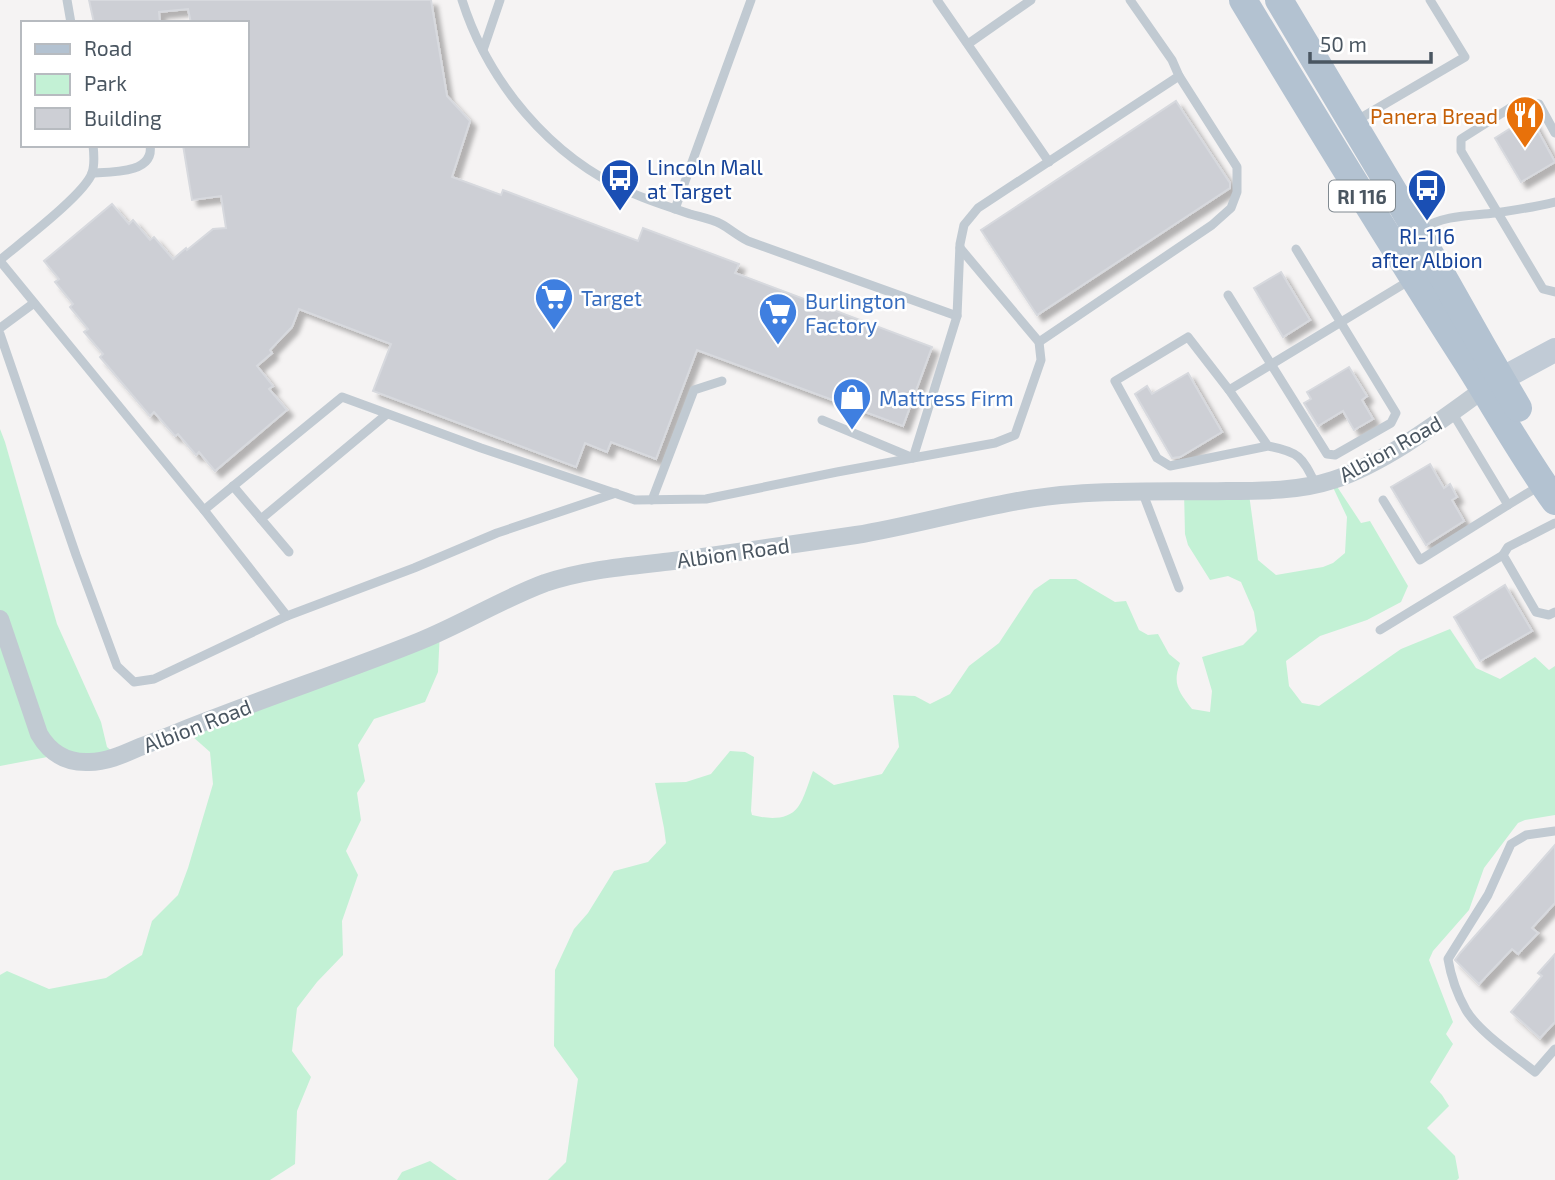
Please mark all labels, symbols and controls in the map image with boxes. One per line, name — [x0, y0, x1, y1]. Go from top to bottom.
legend — [21, 21, 248, 147]
scale bar — [1310, 21, 1431, 65]
text: 50 m — [1320, 31, 1367, 56]
text: Road — [84, 35, 132, 60]
text: Park — [84, 70, 127, 95]
restaurant icon: Panera Bread — [1504, 94, 1546, 149]
place label: Panera Bread — [1370, 103, 1498, 128]
text: Building — [84, 105, 162, 130]
place label: Lincoln Mall at Target — [647, 154, 764, 203]
bus stop icon: Lincoln Mall at Target — [599, 157, 641, 212]
bus stop icon: RI-116 after Albion — [1406, 167, 1448, 222]
road number: RI 116 — [1329, 180, 1395, 212]
place label: RI-116 after Albion — [1371, 223, 1483, 272]
supermarket icon: Target — [533, 276, 575, 331]
place label: Target — [581, 285, 642, 310]
place label: Burlington Factory — [805, 288, 906, 337]
supermarket icon: Burlington Factory — [757, 291, 799, 346]
shop icon: Mattress Firm — [831, 376, 873, 431]
place label: Mattress Firm — [879, 385, 1014, 410]
street label: Albion Road — [1334, 410, 1446, 486]
street label: Albion Road — [675, 532, 791, 572]
street label: Albion Road — [139, 693, 255, 757]

